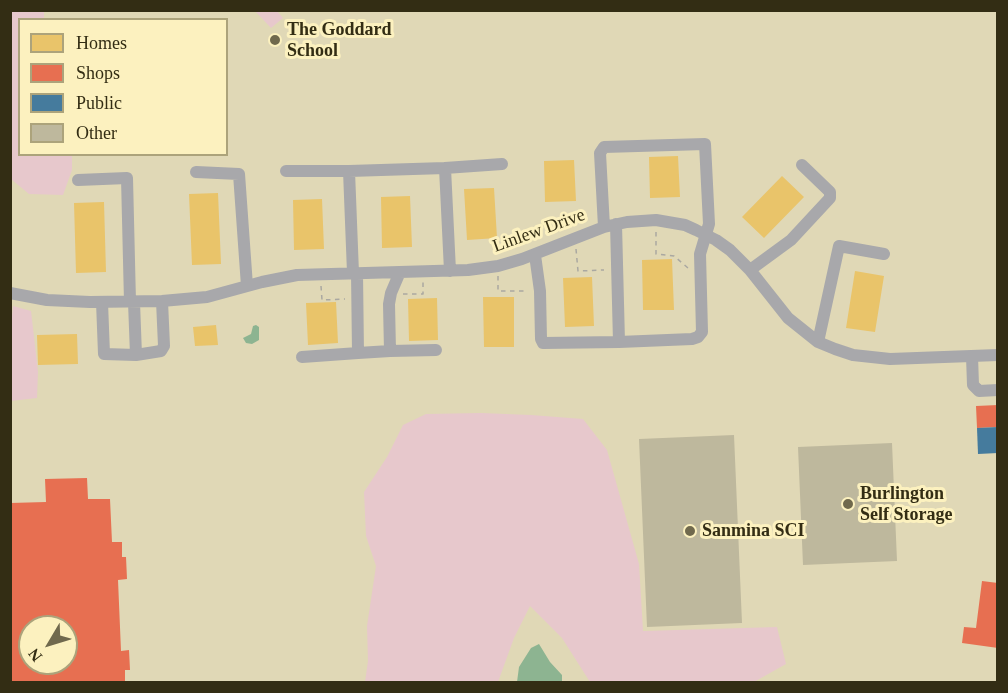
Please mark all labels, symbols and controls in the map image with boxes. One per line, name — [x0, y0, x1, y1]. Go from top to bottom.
legend — [18, 18, 228, 156]
place label: The Goddard School — [287, 19, 392, 62]
text: Homes — [76, 33, 127, 53]
marker: The Goddard School — [268, 33, 282, 47]
text: Shops — [76, 63, 120, 83]
text: Public — [76, 93, 122, 113]
text: Other — [76, 123, 117, 143]
street label: Linlew Drive — [490, 204, 588, 258]
place label: Burlington Self Storage — [860, 483, 952, 526]
marker: Burlington Self Storage — [841, 497, 855, 511]
place label: Sanmina SCI — [702, 520, 805, 542]
marker: Sanmina SCI — [683, 524, 697, 538]
north arrow — [18, 615, 78, 675]
text: N — [25, 645, 45, 665]

